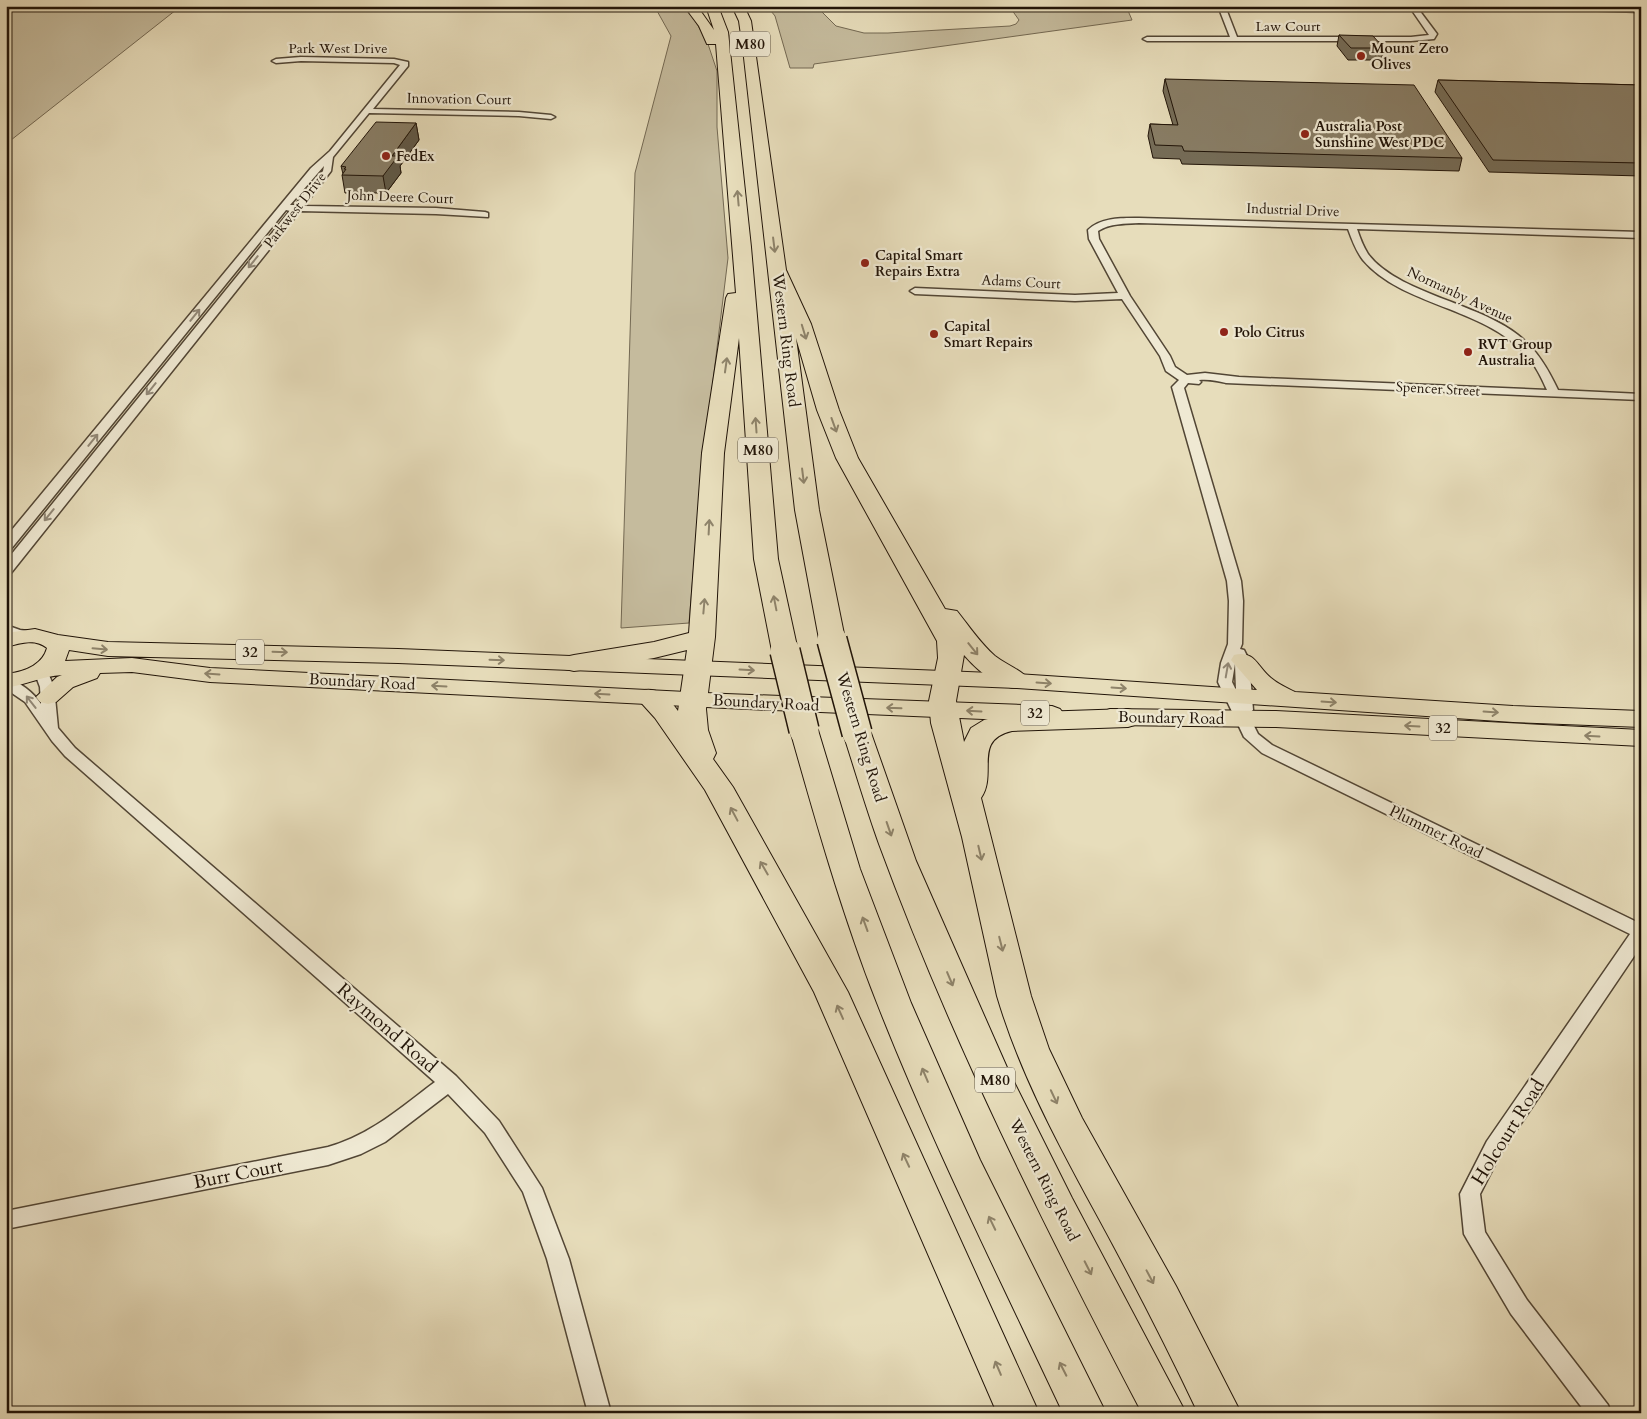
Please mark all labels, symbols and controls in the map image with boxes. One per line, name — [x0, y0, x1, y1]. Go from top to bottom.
street label: Law Court — [1256, 17, 1321, 36]
road number: M80 — [730, 32, 770, 56]
street label: Park West Drive — [288, 39, 388, 58]
place label: Mount Zero Olives — [1371, 39, 1449, 74]
marker: Mount Zero Olives — [1355, 50, 1367, 62]
street label: Innovation Court — [407, 89, 512, 109]
place label: Australia Post Sunshine West PDC — [1315, 117, 1444, 152]
marker: Australia Post Sunshine West PDC — [1299, 128, 1311, 140]
place label: FedEx — [396, 147, 435, 166]
marker: FedEx — [380, 150, 392, 162]
street label: Parkwest Drive — [259, 168, 331, 252]
street label: John Deere Court — [344, 186, 454, 208]
one-way arrow — [733, 190, 743, 206]
street label: Industrial Drive — [1246, 199, 1340, 221]
one-way arrow — [769, 237, 779, 253]
place label: Capital Smart Repairs Extra — [875, 246, 963, 281]
one-way arrow — [248, 255, 259, 268]
marker: Capital Smart Repairs Extra — [859, 257, 871, 269]
street label: Normanby Avenue — [1404, 262, 1516, 328]
street label: Adams Court — [981, 270, 1062, 294]
street label: Western Ring Road — [767, 271, 805, 409]
one-way arrow — [190, 308, 201, 321]
place label: Capital Smart Repairs — [944, 317, 1033, 352]
place label: Polo Citrus — [1234, 323, 1305, 342]
one-way arrow — [799, 324, 809, 340]
marker: Polo Citrus — [1218, 326, 1230, 338]
marker: Capital Smart Repairs — [928, 328, 940, 340]
place label: RVT Group Australia — [1478, 335, 1553, 370]
marker: RVT Group Australia — [1462, 346, 1474, 358]
one-way arrow — [721, 357, 731, 373]
street label: Spencer Street — [1396, 377, 1481, 401]
one-way arrow — [146, 382, 157, 395]
one-way arrow — [751, 417, 760, 433]
one-way arrow — [830, 417, 839, 433]
one-way arrow — [87, 434, 98, 447]
road number: M80 — [738, 438, 778, 462]
one-way arrow — [798, 467, 808, 483]
one-way arrow — [44, 508, 55, 521]
one-way arrow — [705, 519, 714, 535]
one-way arrow — [770, 596, 780, 612]
one-way arrow — [699, 599, 709, 615]
road number: 32 — [236, 640, 264, 664]
one-way arrow — [968, 642, 979, 655]
one-way arrow — [92, 644, 108, 653]
one-way arrow — [272, 648, 288, 657]
one-way arrow — [489, 655, 505, 664]
one-way arrow — [1222, 662, 1232, 678]
one-way arrow — [739, 665, 755, 674]
street label: Boundary Road — [308, 668, 416, 696]
street label: Western Ring Road — [830, 668, 891, 805]
one-way arrow — [204, 670, 220, 679]
one-way arrow — [1035, 679, 1051, 688]
one-way arrow — [432, 681, 448, 690]
one-way arrow — [1111, 684, 1127, 693]
street label: Boundary Road — [712, 689, 820, 717]
one-way arrow — [594, 690, 610, 699]
one-way arrow — [26, 695, 37, 708]
one-way arrow — [1321, 698, 1337, 707]
road number: 32 — [1021, 700, 1049, 726]
one-way arrow — [886, 703, 902, 712]
one-way arrow — [967, 706, 983, 715]
street label: Boundary Road — [1118, 706, 1225, 730]
one-way arrow — [1483, 708, 1499, 717]
road number: 32 — [1429, 716, 1457, 740]
one-way arrow — [1405, 722, 1421, 731]
one-way arrow — [1584, 731, 1600, 740]
street label: Plummer Road — [1385, 800, 1487, 864]
one-way arrow — [729, 806, 739, 821]
one-way arrow — [885, 820, 895, 836]
one-way arrow — [976, 845, 985, 861]
one-way arrow — [759, 861, 769, 876]
one-way arrow — [860, 917, 869, 932]
one-way arrow — [997, 935, 1006, 951]
one-way arrow — [945, 971, 955, 986]
street label: Raymond Road — [331, 977, 443, 1079]
one-way arrow — [835, 1005, 845, 1020]
one-way arrow — [920, 1068, 930, 1083]
road number: M80 — [975, 1068, 1015, 1092]
street label: Holcourt Road — [1465, 1074, 1551, 1190]
one-way arrow — [1050, 1089, 1060, 1104]
street label: Western Ring Road — [1003, 1114, 1085, 1246]
street label: Burr Court — [191, 1153, 285, 1195]
one-way arrow — [901, 1153, 911, 1168]
one-way arrow — [987, 1216, 996, 1231]
one-way arrow — [1083, 1260, 1093, 1275]
one-way arrow — [1146, 1269, 1155, 1284]
one-way arrow — [992, 1361, 1002, 1376]
one-way arrow — [1058, 1362, 1068, 1377]

